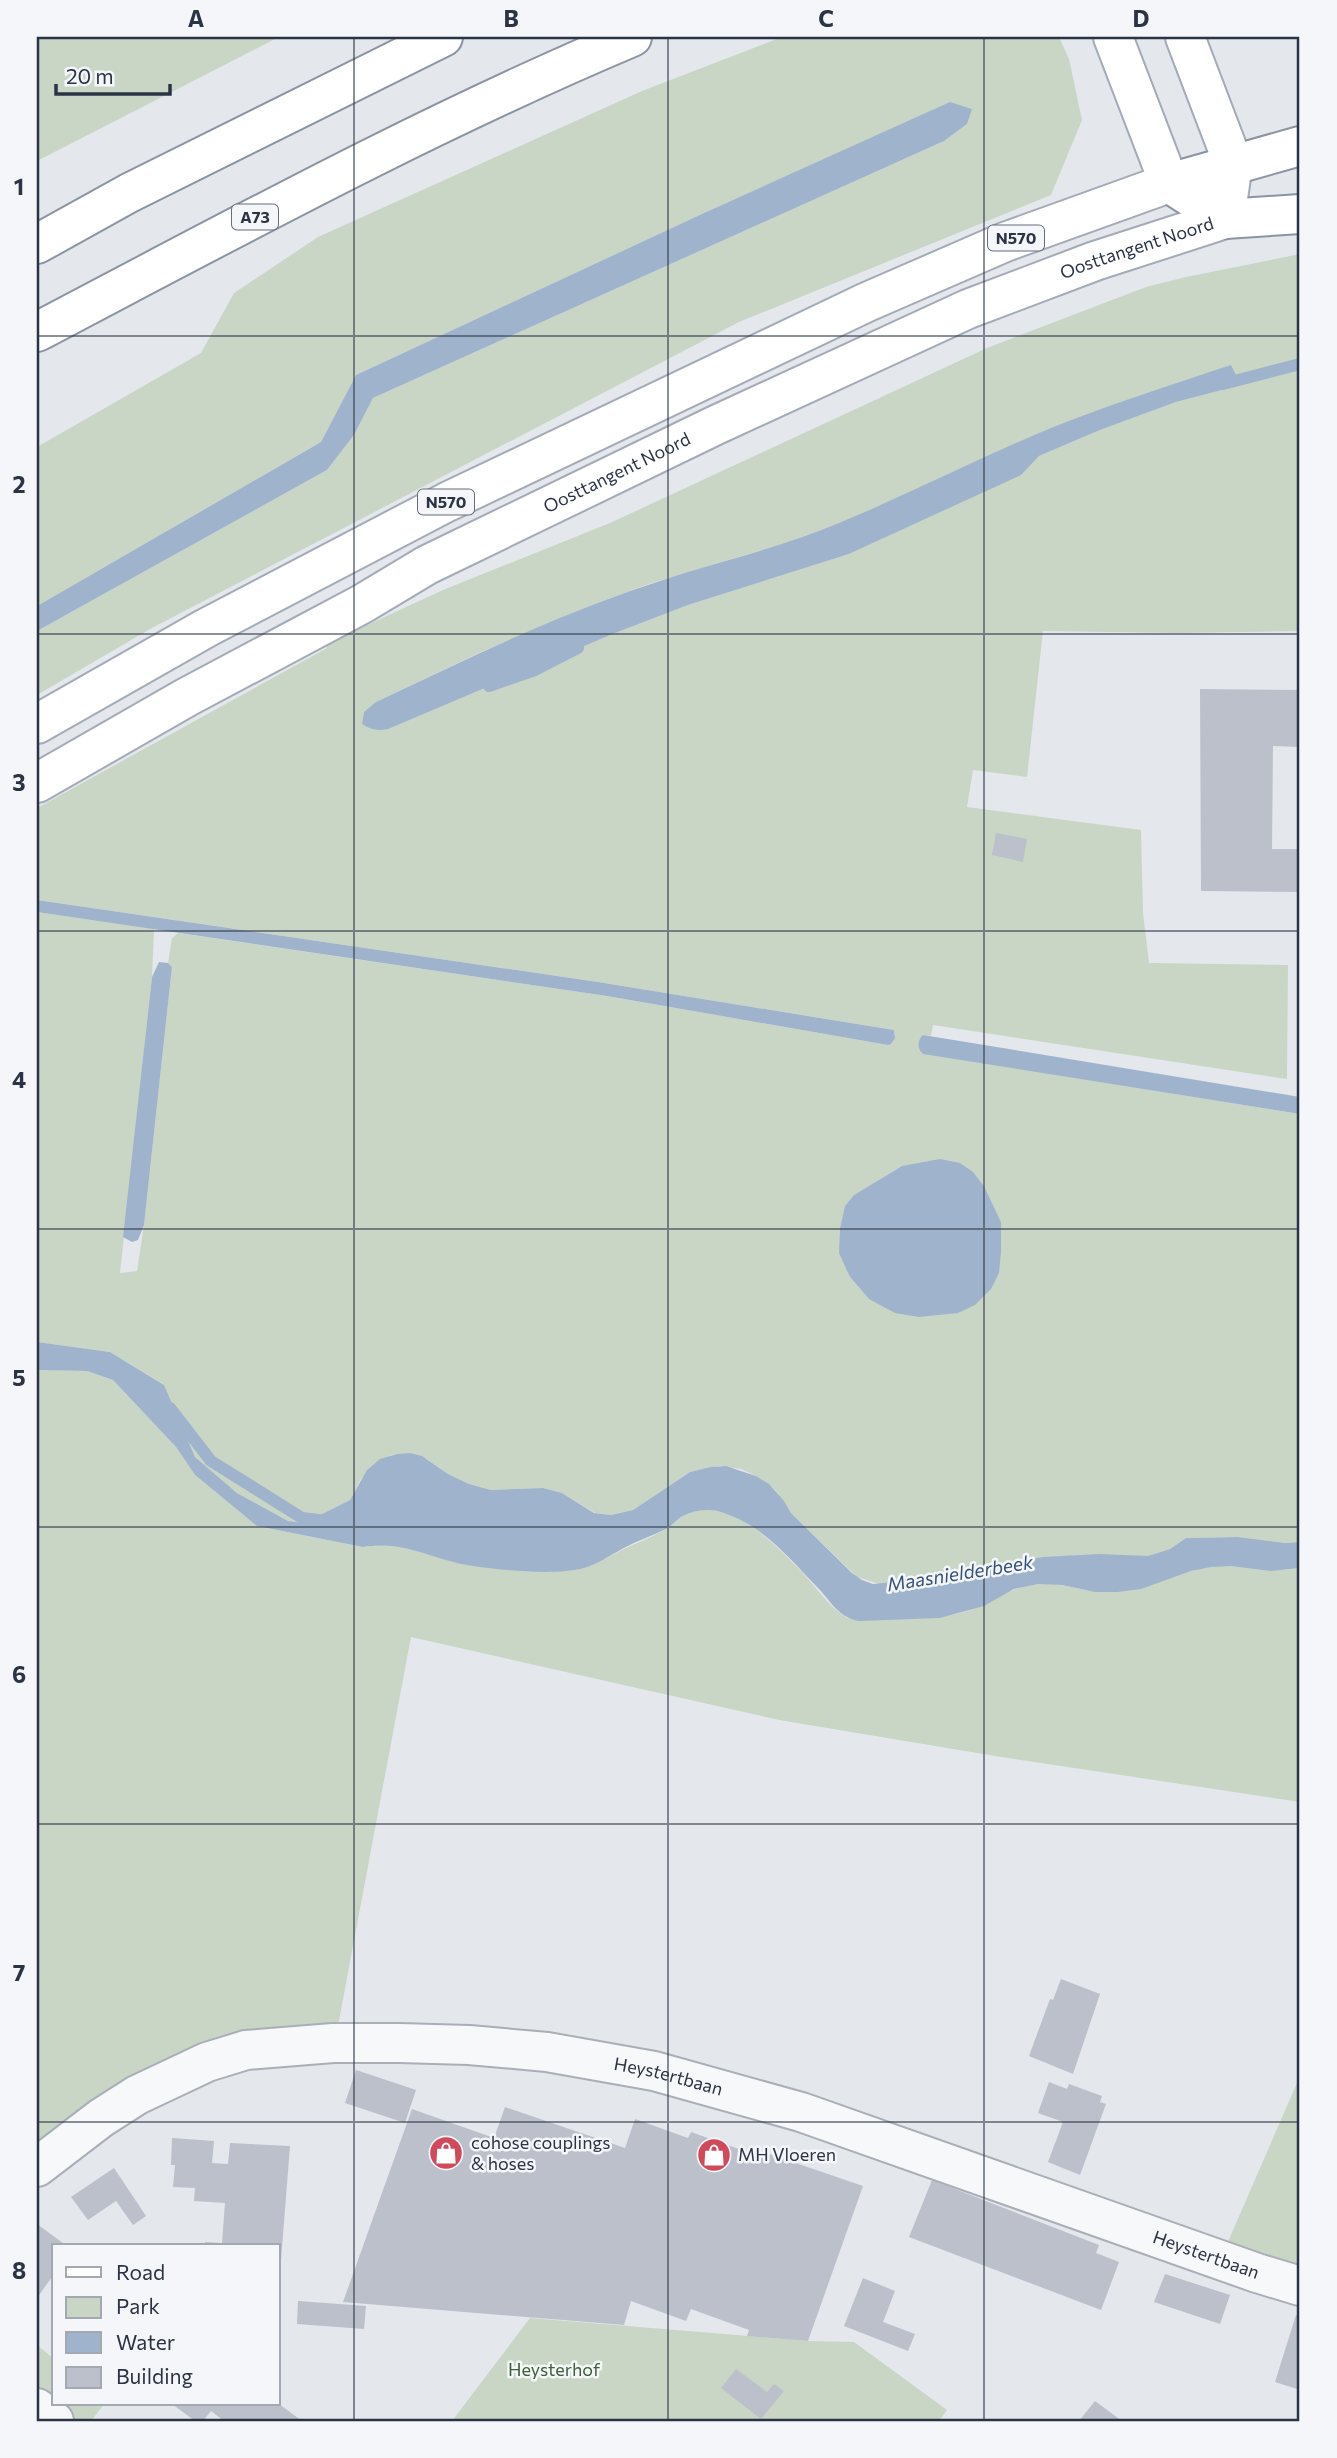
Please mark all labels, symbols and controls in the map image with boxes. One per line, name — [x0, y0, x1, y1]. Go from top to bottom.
text: A — [188, 4, 205, 32]
text: B — [503, 4, 519, 32]
text: C — [818, 4, 834, 32]
text: D — [1133, 4, 1150, 32]
scale bar — [56, 52, 170, 96]
text: 20 m — [66, 63, 114, 88]
text: 1 — [14, 172, 24, 200]
road number: A73 — [232, 204, 278, 230]
street label: Oosttangent Noord — [1057, 211, 1216, 283]
road number: N570 — [988, 226, 1044, 250]
street label: Oosttangent Noord — [539, 427, 694, 517]
text: 2 — [12, 470, 26, 498]
road number: N570 — [418, 489, 474, 514]
text: 3 — [12, 768, 26, 796]
text: 4 — [12, 1065, 26, 1093]
text: 5 — [12, 1363, 26, 1391]
water label: Maasnielderbeek — [885, 1550, 1035, 1595]
text: 6 — [12, 1660, 26, 1688]
text: 7 — [13, 1958, 25, 1986]
street label: Heystertbaan — [612, 2052, 725, 2100]
place label: cohose couplings & hoses — [471, 2131, 611, 2174]
shop icon: cohose couplings & hoses — [427, 2134, 465, 2172]
shop icon: MH Vloeren — [695, 2136, 733, 2174]
place label: MH Vloeren — [738, 2143, 836, 2165]
street label: Heystertbaan — [1150, 2225, 1263, 2283]
legend — [52, 2244, 280, 2406]
text: 8 — [12, 2256, 26, 2284]
text: Road — [116, 2259, 165, 2284]
text: Park — [116, 2293, 160, 2318]
text: Water — [116, 2329, 175, 2354]
park label: Heysterhof — [508, 2358, 601, 2380]
text: Building — [116, 2363, 193, 2388]

